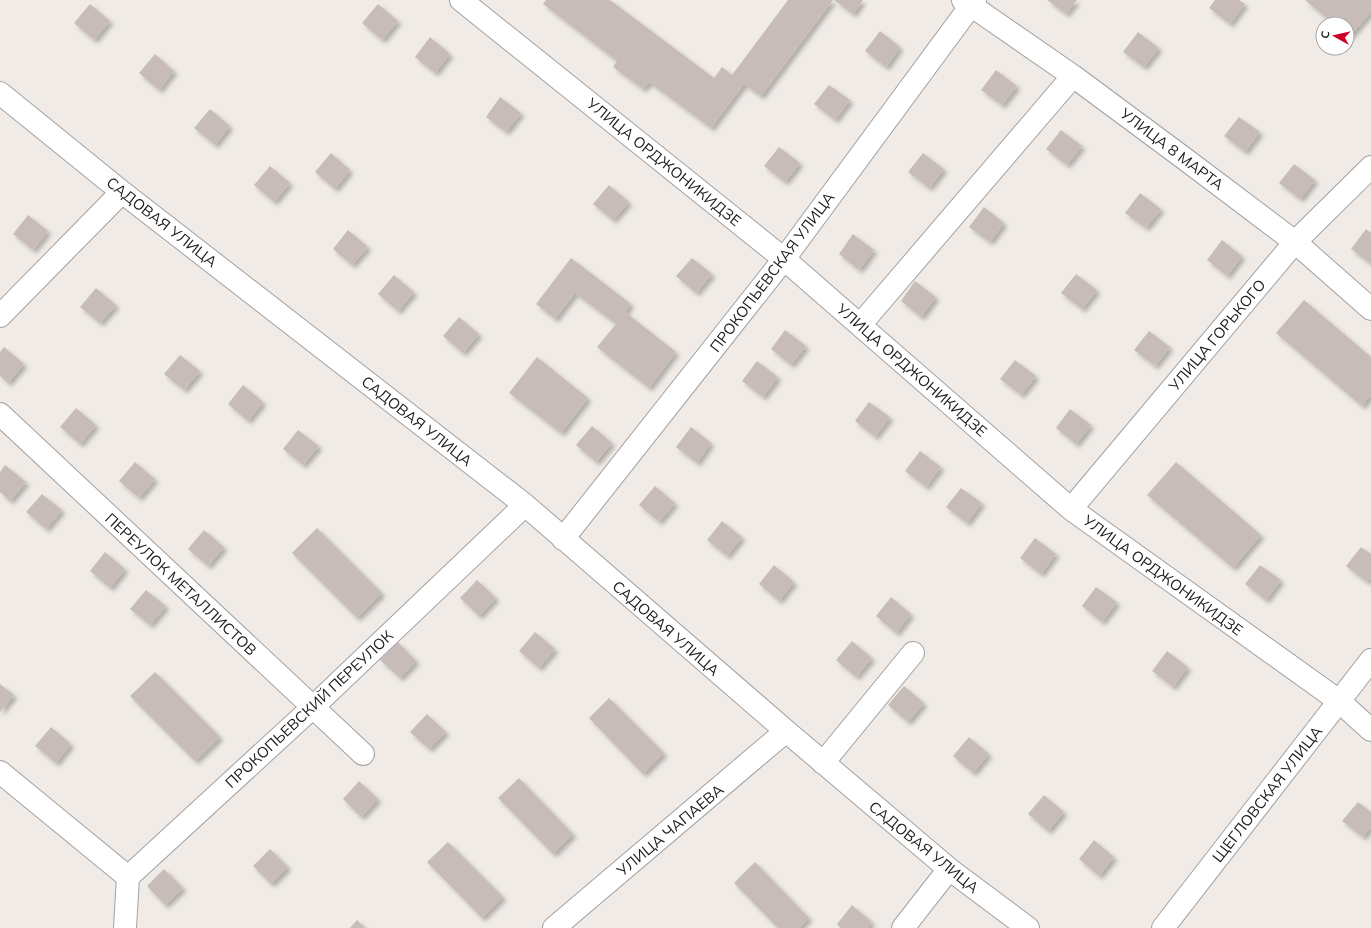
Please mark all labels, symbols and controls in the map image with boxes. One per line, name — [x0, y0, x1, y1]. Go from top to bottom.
north arrow — [1315, 16, 1355, 56]
text: С — [1318, 29, 1333, 39]
street label: УЛИЦА ОРДЖОНИКИДЗЕ — [582, 93, 745, 230]
street label: УЛИЦА 8 МАРТА — [1116, 103, 1228, 194]
street label: САДОВАЯ УЛИЦА — [103, 173, 221, 271]
street label: ПРОКОПЬЕВСКАЯ УЛИЦА — [706, 188, 838, 356]
street label: УЛИЦА ГОРЬКОГО — [1164, 275, 1269, 396]
street label: УЛИЦА ОРДЖОНИКИДЗЕ — [832, 299, 991, 441]
street label: САДОВАЯ УЛИЦА — [358, 372, 476, 470]
street label: ПЕРЕУЛОК МЕТАЛЛИСТОВ — [101, 509, 261, 659]
street label: УЛИЦА ОРДЖОНИКИДЗЕ — [1079, 510, 1247, 640]
street label: САДОВАЯ УЛИЦА — [609, 576, 723, 680]
street label: ПРОКОПЬЕВСКИЙ ПЕРЕУЛОК — [221, 626, 397, 792]
street label: ЩЕГЛОВСКАЯ УЛИЦА — [1208, 722, 1326, 866]
street label: УЛИЦА ЧАПАЕВА — [612, 780, 727, 881]
street label: САДОВАЯ УЛИЦА — [865, 797, 983, 897]

